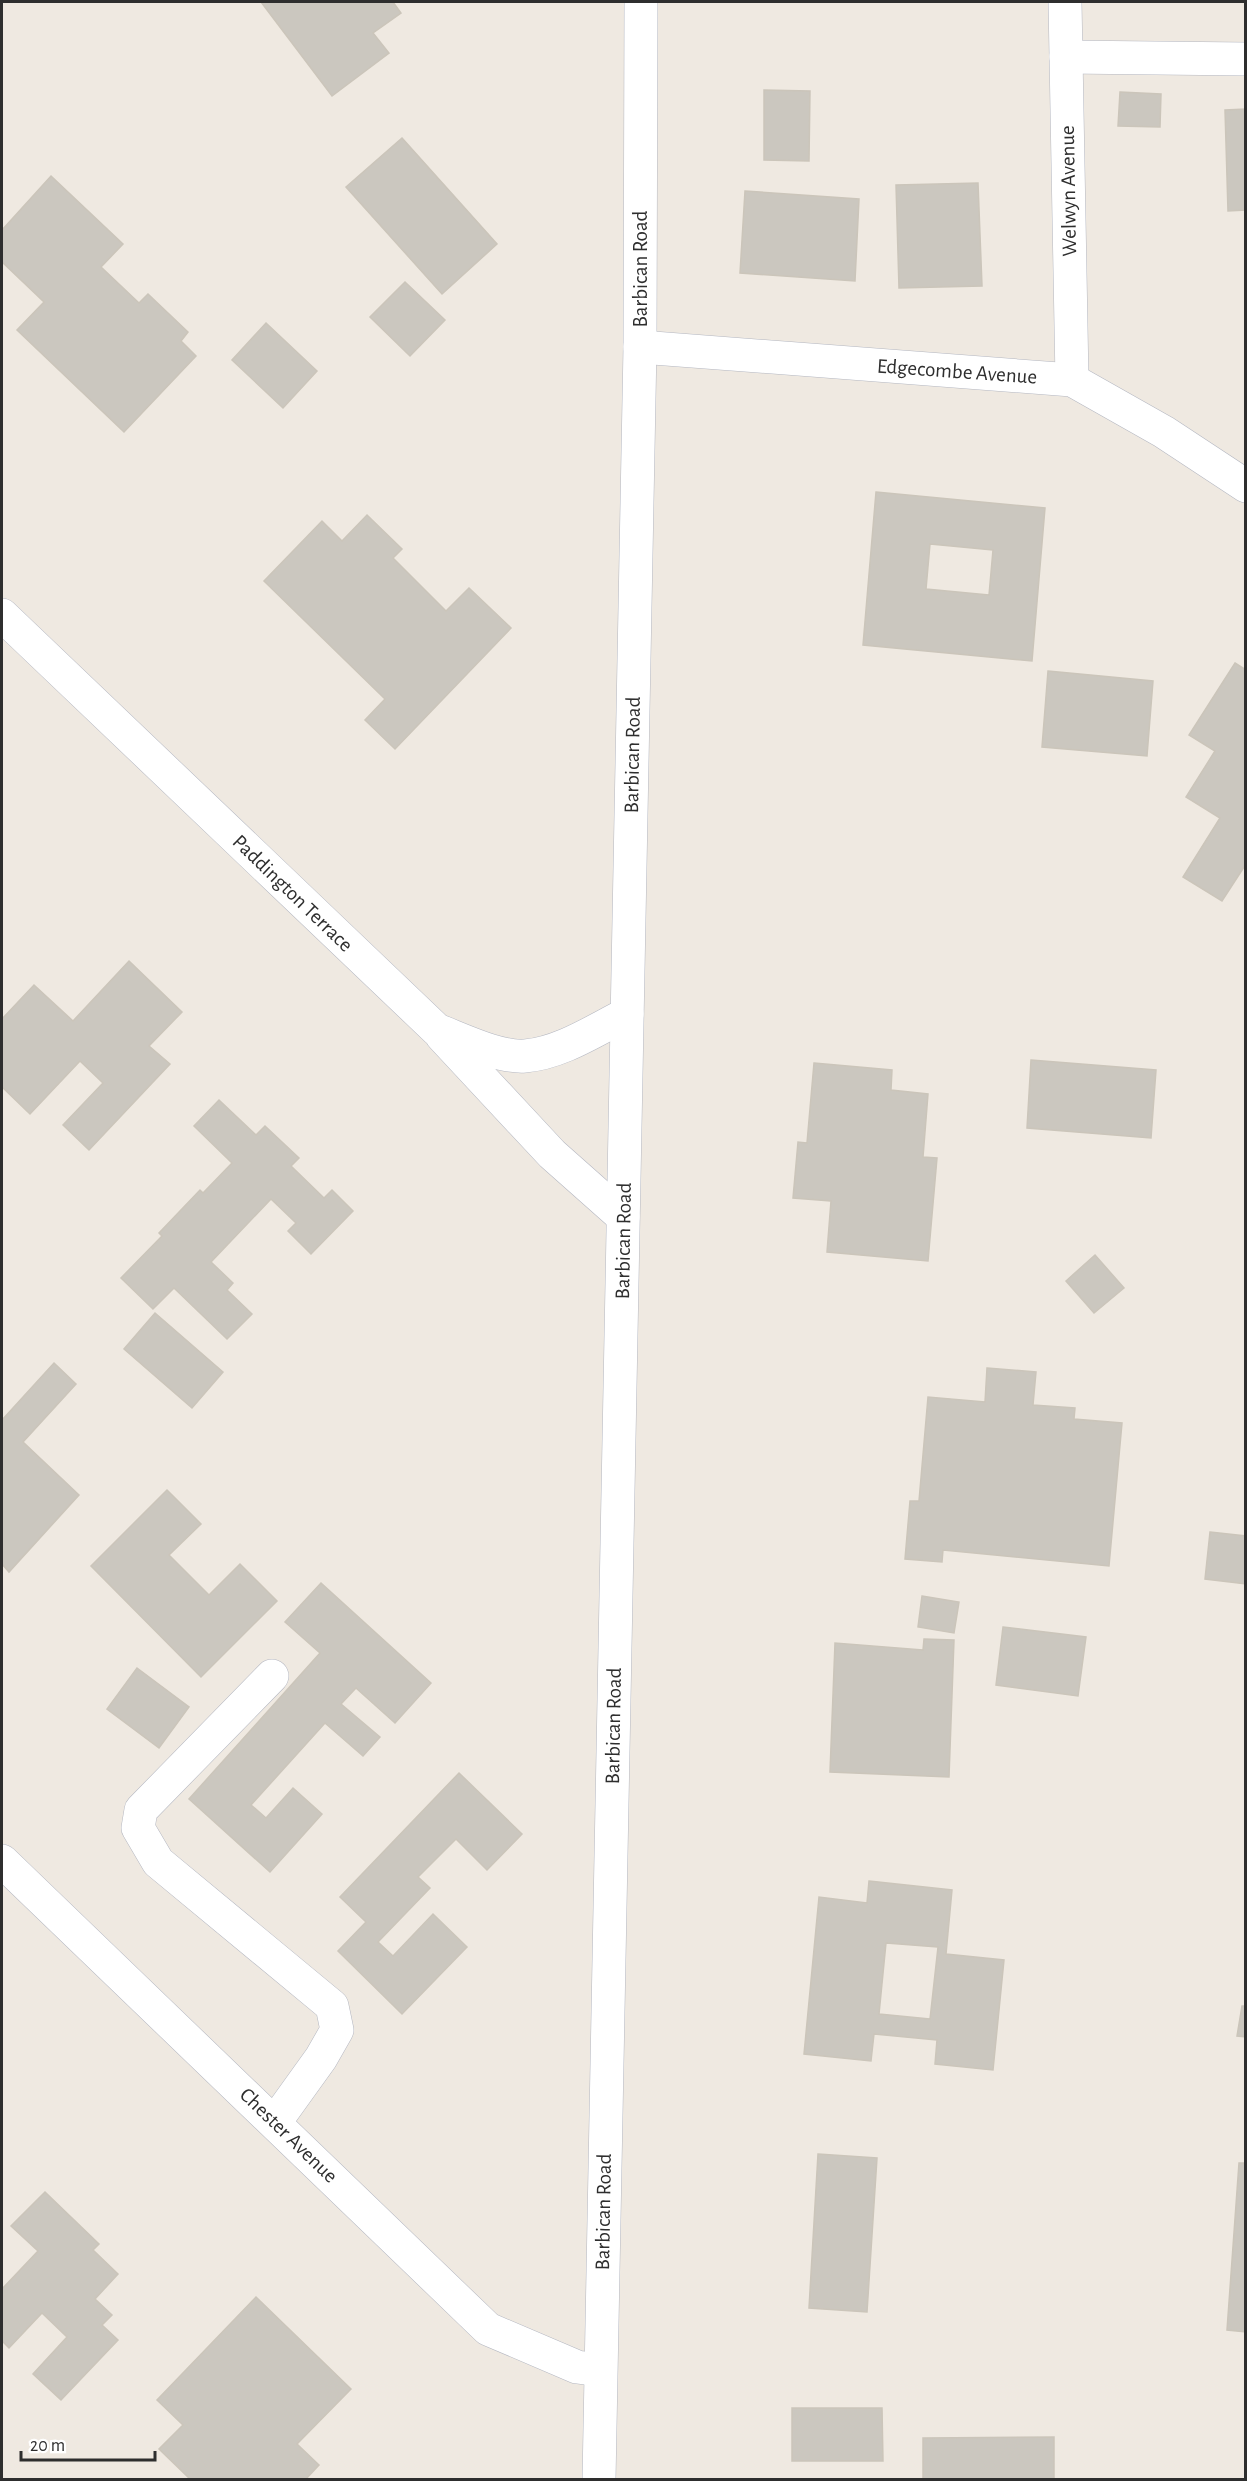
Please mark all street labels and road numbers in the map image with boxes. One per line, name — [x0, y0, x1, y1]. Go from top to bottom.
street label: Welwyn Avenue — [1057, 125, 1080, 257]
street label: Barbican Road — [630, 210, 651, 327]
street label: Edgecombe Avenue — [876, 355, 1038, 388]
street label: Barbican Road — [621, 696, 644, 814]
street label: Paddington Terrace — [228, 831, 357, 956]
street label: Barbican Road — [612, 1182, 635, 1300]
street label: Barbican Road — [602, 1667, 625, 1785]
street label: Chester Avenue — [236, 2084, 342, 2187]
street label: Barbican Road — [592, 2153, 615, 2271]

